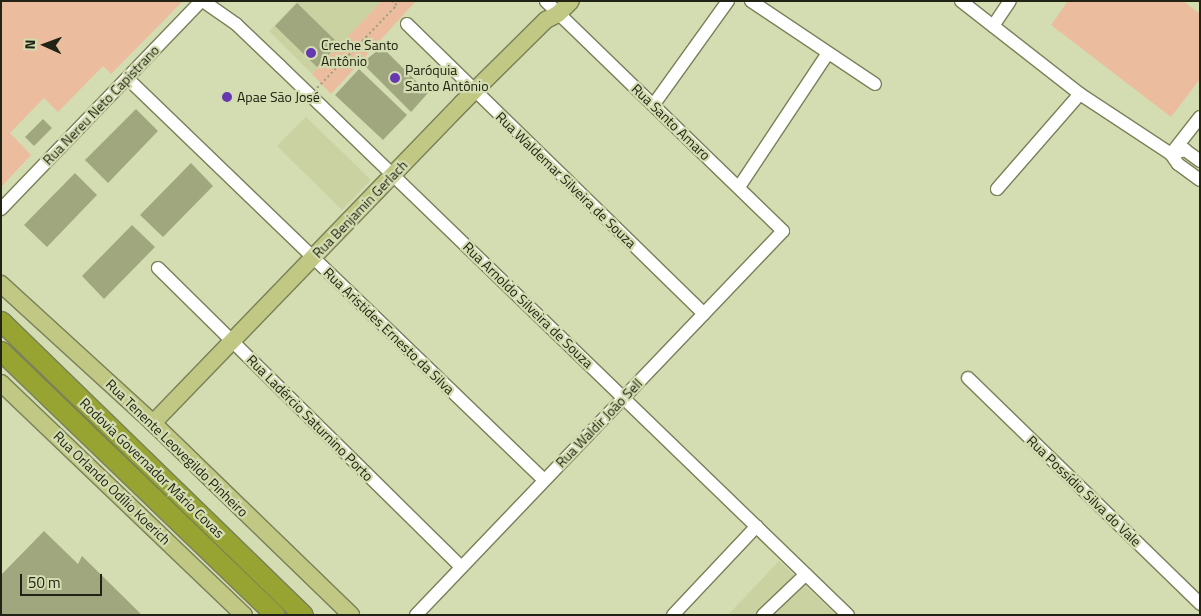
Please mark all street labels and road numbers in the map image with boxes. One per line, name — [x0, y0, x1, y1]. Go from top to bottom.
street label: Rua Nereu Neto Capistrano — [39, 42, 163, 168]
street label: Rua Santo Amaro — [628, 80, 714, 164]
street label: Rua Waldemar Silveira de Souza — [492, 108, 640, 252]
street label: Rua Benjamin Gerlach — [309, 157, 411, 261]
street label: Rua Arnoldo Silveira de Souza — [459, 238, 597, 372]
street label: Rua Aristides Ernesto da Silva — [320, 264, 458, 398]
street label: Rua Ladércio Saturnino Porto — [243, 351, 377, 485]
street label: Rua Waldir João Sell — [552, 375, 646, 471]
street label: Rua Tenente Leovegildo Pinheiro — [102, 376, 252, 520]
street label: Rodovia Governador Mário Covas — [76, 395, 228, 541]
street label: Rua Orlando Odílio Koerich — [50, 428, 174, 548]
street label: Rua Possídio Silva do Vale — [1023, 432, 1145, 550]

